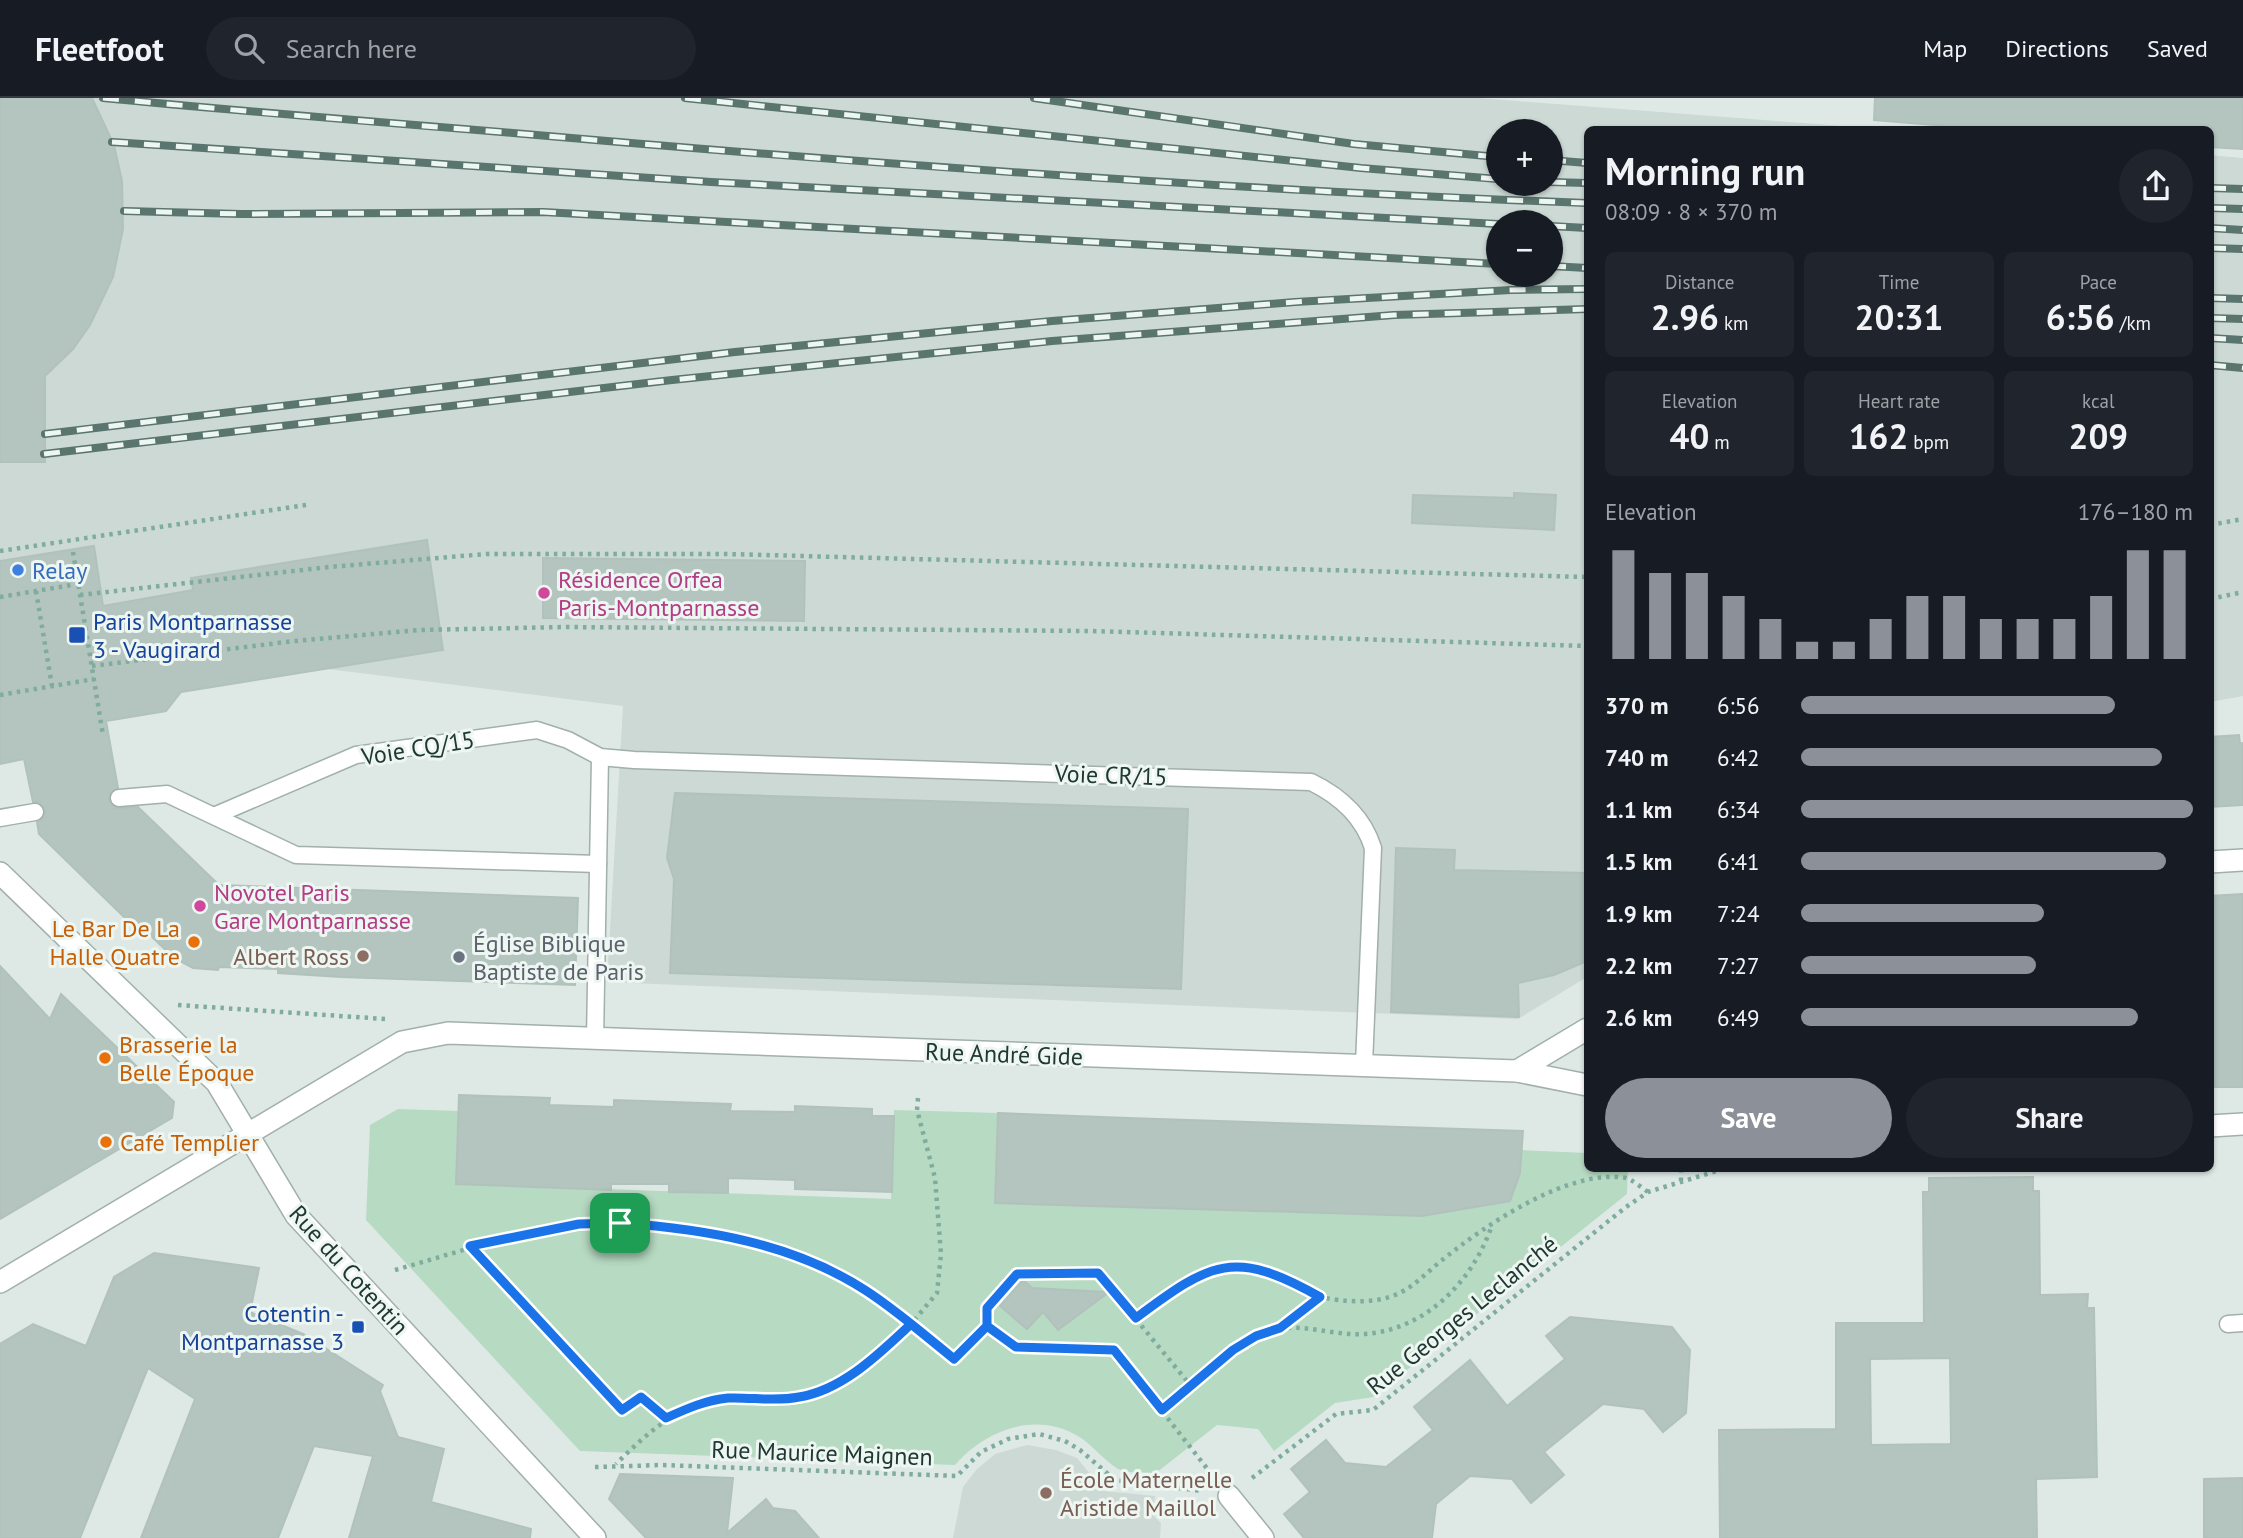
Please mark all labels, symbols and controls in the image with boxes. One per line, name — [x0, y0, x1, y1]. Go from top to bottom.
search box — [206, 17, 696, 80]
text: Fleetfoot — [35, 27, 164, 70]
icon: search — [230, 29, 268, 67]
text: Search here — [286, 32, 417, 65]
text: Map — [1923, 33, 1967, 64]
text: Directions — [2005, 33, 2109, 64]
text: Saved — [2147, 33, 2208, 64]
map controls — [1486, 119, 1563, 287]
button: + — [1486, 119, 1563, 196]
text: Morning run — [1605, 146, 1805, 195]
button: share — [2119, 149, 2193, 223]
text: 08:09 · 8 × 370 m — [1605, 197, 1777, 226]
button: − — [1486, 210, 1563, 287]
text: Distance — [1665, 270, 1734, 294]
text: Time — [1879, 270, 1919, 294]
text: Pace — [2080, 270, 2117, 294]
text: 2.96 — [1651, 294, 1719, 340]
text: 20:31 — [1855, 294, 1943, 340]
text: 6:56 — [2046, 294, 2115, 340]
text: km — [1719, 311, 1749, 335]
text: /km — [2115, 311, 2151, 335]
text: Elevation — [1662, 389, 1738, 413]
text: Heart rate — [1858, 389, 1940, 413]
text: kcal — [2082, 389, 2115, 413]
text: 40 — [1670, 413, 1709, 459]
text: 162 — [1849, 413, 1908, 459]
text: 209 — [2069, 413, 2128, 459]
text: m — [1709, 430, 1730, 454]
text: bpm — [1908, 430, 1949, 454]
text: Elevation — [1605, 497, 1697, 526]
text: 176–180 m — [2078, 497, 2193, 526]
place label: Relay — [32, 555, 87, 586]
marker: Relay — [10, 562, 26, 578]
place label: Résidence Orfea Paris-Montparnasse — [558, 564, 759, 623]
marker: Résidence Orfea Paris-Montparnasse — [536, 585, 552, 601]
place label: Paris Montparnasse 3 - Vaugirard — [93, 606, 292, 665]
marker: Paris Montparnasse 3 - Vaugirard — [67, 625, 87, 645]
text: 370 m — [1605, 691, 1668, 720]
text: 6:56 — [1717, 691, 1760, 720]
street label: Voie CQ/15 — [358, 724, 477, 772]
text: 740 m — [1605, 743, 1668, 772]
text: 6:42 — [1717, 743, 1760, 772]
street label: Voie CR/15 — [1053, 758, 1168, 792]
text: 1.1 km — [1605, 795, 1672, 824]
text: 6:34 — [1717, 795, 1760, 824]
text: 1.5 km — [1605, 847, 1672, 876]
text: 6:41 — [1717, 847, 1760, 876]
place label: Novotel Paris Gare Montparnasse — [214, 877, 411, 936]
marker: Novotel Paris Gare Montparnasse — [192, 898, 208, 914]
text: 1.9 km — [1605, 899, 1672, 928]
text: 7:24 — [1717, 899, 1760, 928]
place label: Le Bar De La Halle Quatre — [50, 913, 180, 972]
place label: Église Biblique Baptiste de Paris — [473, 928, 644, 987]
marker: Le Bar De La Halle Quatre — [186, 934, 202, 950]
place label: Albert Ross — [233, 941, 349, 972]
marker: Albert Ross — [355, 948, 371, 964]
marker: Église Biblique Baptiste de Paris — [451, 949, 467, 965]
text: 2.2 km — [1605, 951, 1672, 980]
text: 7:27 — [1717, 951, 1760, 980]
text: 2.6 km — [1605, 1003, 1672, 1032]
text: 6:49 — [1717, 1003, 1760, 1032]
place label: Brasserie la Belle Époque — [119, 1029, 255, 1088]
street label: Rue André Gide — [925, 1036, 1083, 1072]
marker: Brasserie la Belle Époque — [97, 1050, 113, 1066]
button: Save — [1605, 1078, 1892, 1158]
button: Share — [1906, 1078, 2193, 1158]
place label: Café Templier — [120, 1127, 259, 1158]
marker: Café Templier — [98, 1134, 114, 1150]
pin — [590, 1193, 650, 1253]
street label: Rue du Cotentin — [282, 1199, 416, 1341]
icon: arrive — [601, 1204, 639, 1242]
street label: Rue Georges Leclanché — [1360, 1228, 1564, 1402]
place label: Cotentin - Montparnasse 3 — [181, 1298, 344, 1357]
marker: Cotentin - Montparnasse 3 — [350, 1319, 366, 1335]
street label: Rue Maurice Maignen — [711, 1434, 933, 1472]
place label: École Maternelle Aristide Maillol — [1060, 1464, 1232, 1523]
marker: École Maternelle Aristide Maillol — [1038, 1485, 1054, 1501]

